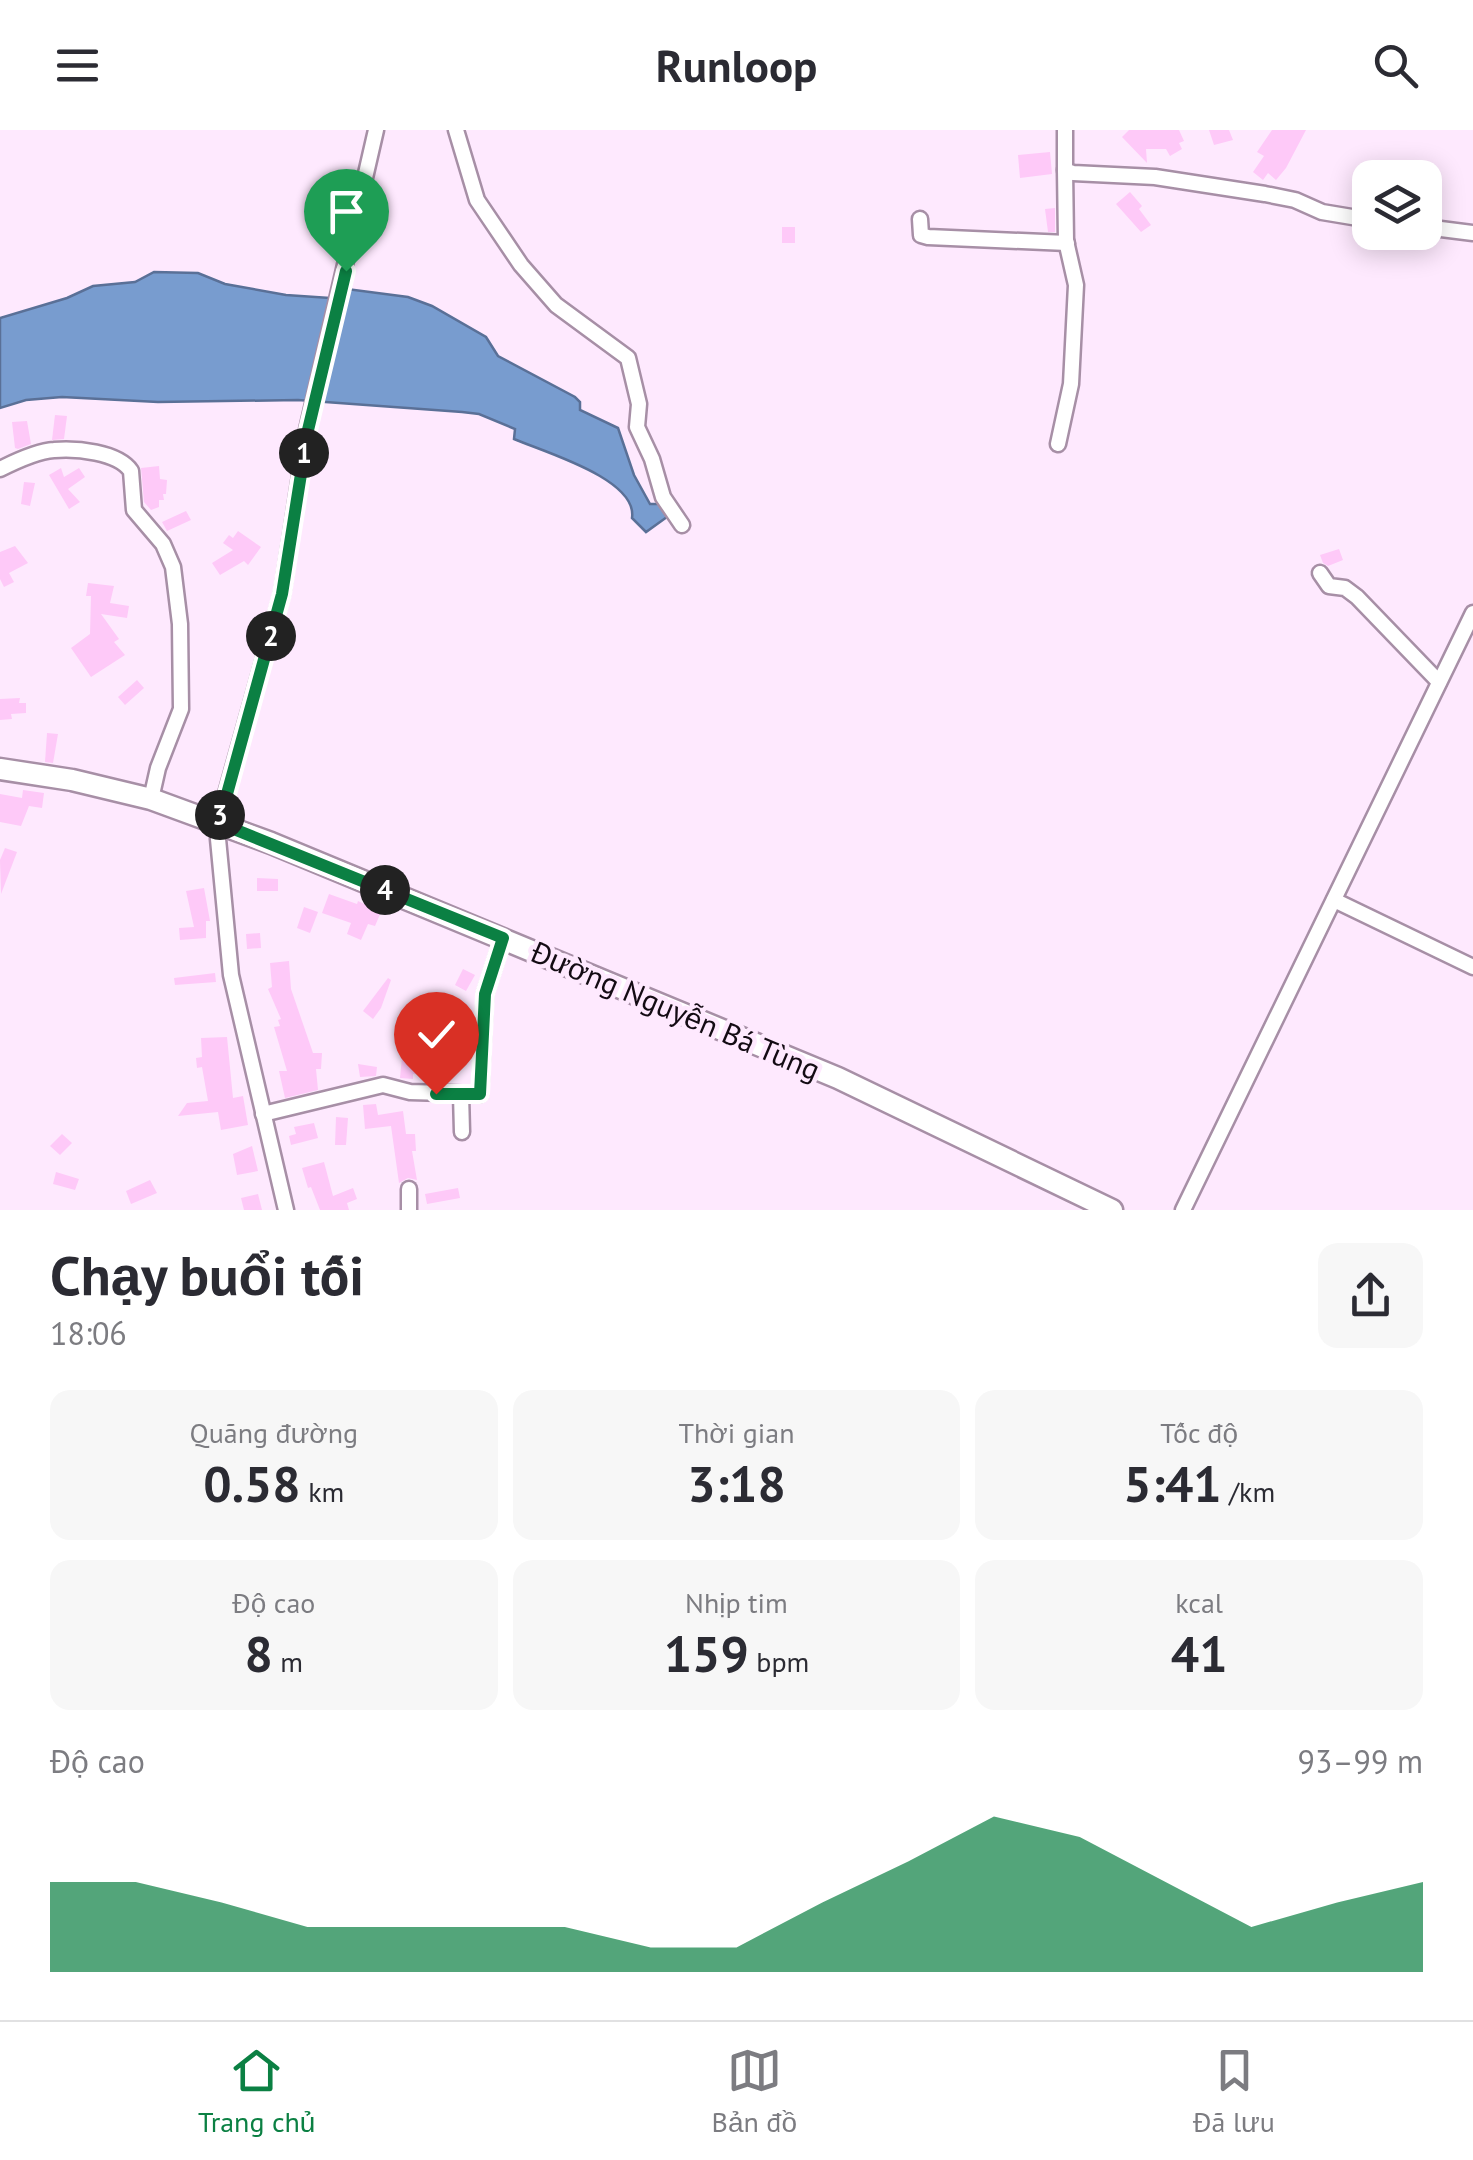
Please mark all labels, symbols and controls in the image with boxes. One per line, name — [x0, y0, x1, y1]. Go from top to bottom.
text: Runloop — [656, 36, 817, 94]
icon: menu — [50, 38, 105, 93]
icon: search — [1368, 38, 1423, 93]
map controls — [1352, 160, 1442, 250]
button: layers — [1352, 160, 1442, 250]
pin — [304, 169, 389, 272]
icon: arrive — [319, 184, 374, 239]
pin: 1 — [279, 428, 329, 478]
text: 1 — [296, 434, 312, 471]
pin: 2 — [246, 611, 296, 661]
text: 2 — [263, 617, 279, 654]
pin: 3 — [195, 790, 245, 840]
text: 3 — [212, 796, 228, 833]
pin: 4 — [360, 865, 410, 915]
text: 4 — [377, 871, 393, 908]
street label: Đường Nguyễn Bá Tùng — [525, 931, 826, 1089]
pin — [394, 992, 479, 1095]
icon: check — [409, 1007, 464, 1062]
text: Chạy buổi tối — [50, 1239, 364, 1310]
button: share — [1318, 1243, 1423, 1348]
text: 18:06 — [50, 1312, 127, 1354]
text: Quãng đường — [190, 1414, 358, 1451]
text: Thời gian — [679, 1414, 794, 1451]
text: Tốc độ — [1160, 1414, 1238, 1451]
text: 0.58 — [203, 1451, 301, 1516]
text: 3:18 — [687, 1451, 786, 1516]
text: 5:41 — [1123, 1451, 1222, 1516]
text: km — [301, 1473, 344, 1510]
text: /km — [1222, 1473, 1275, 1510]
text: Độ cao — [232, 1584, 315, 1621]
text: Nhịp tim — [685, 1584, 788, 1621]
text: kcal — [1175, 1584, 1223, 1621]
text: 8 — [245, 1621, 273, 1686]
text: 159 — [664, 1621, 749, 1686]
text: 41 — [1171, 1621, 1228, 1686]
text: m — [273, 1643, 303, 1680]
text: bpm — [749, 1643, 809, 1680]
text: Độ cao — [50, 1740, 145, 1782]
text: 93–99 m — [1298, 1740, 1423, 1782]
tab: Trang chủ — [198, 2043, 315, 2140]
tab: Bản đồ — [712, 2043, 797, 2140]
tab: Đã lưu — [1193, 2043, 1275, 2140]

